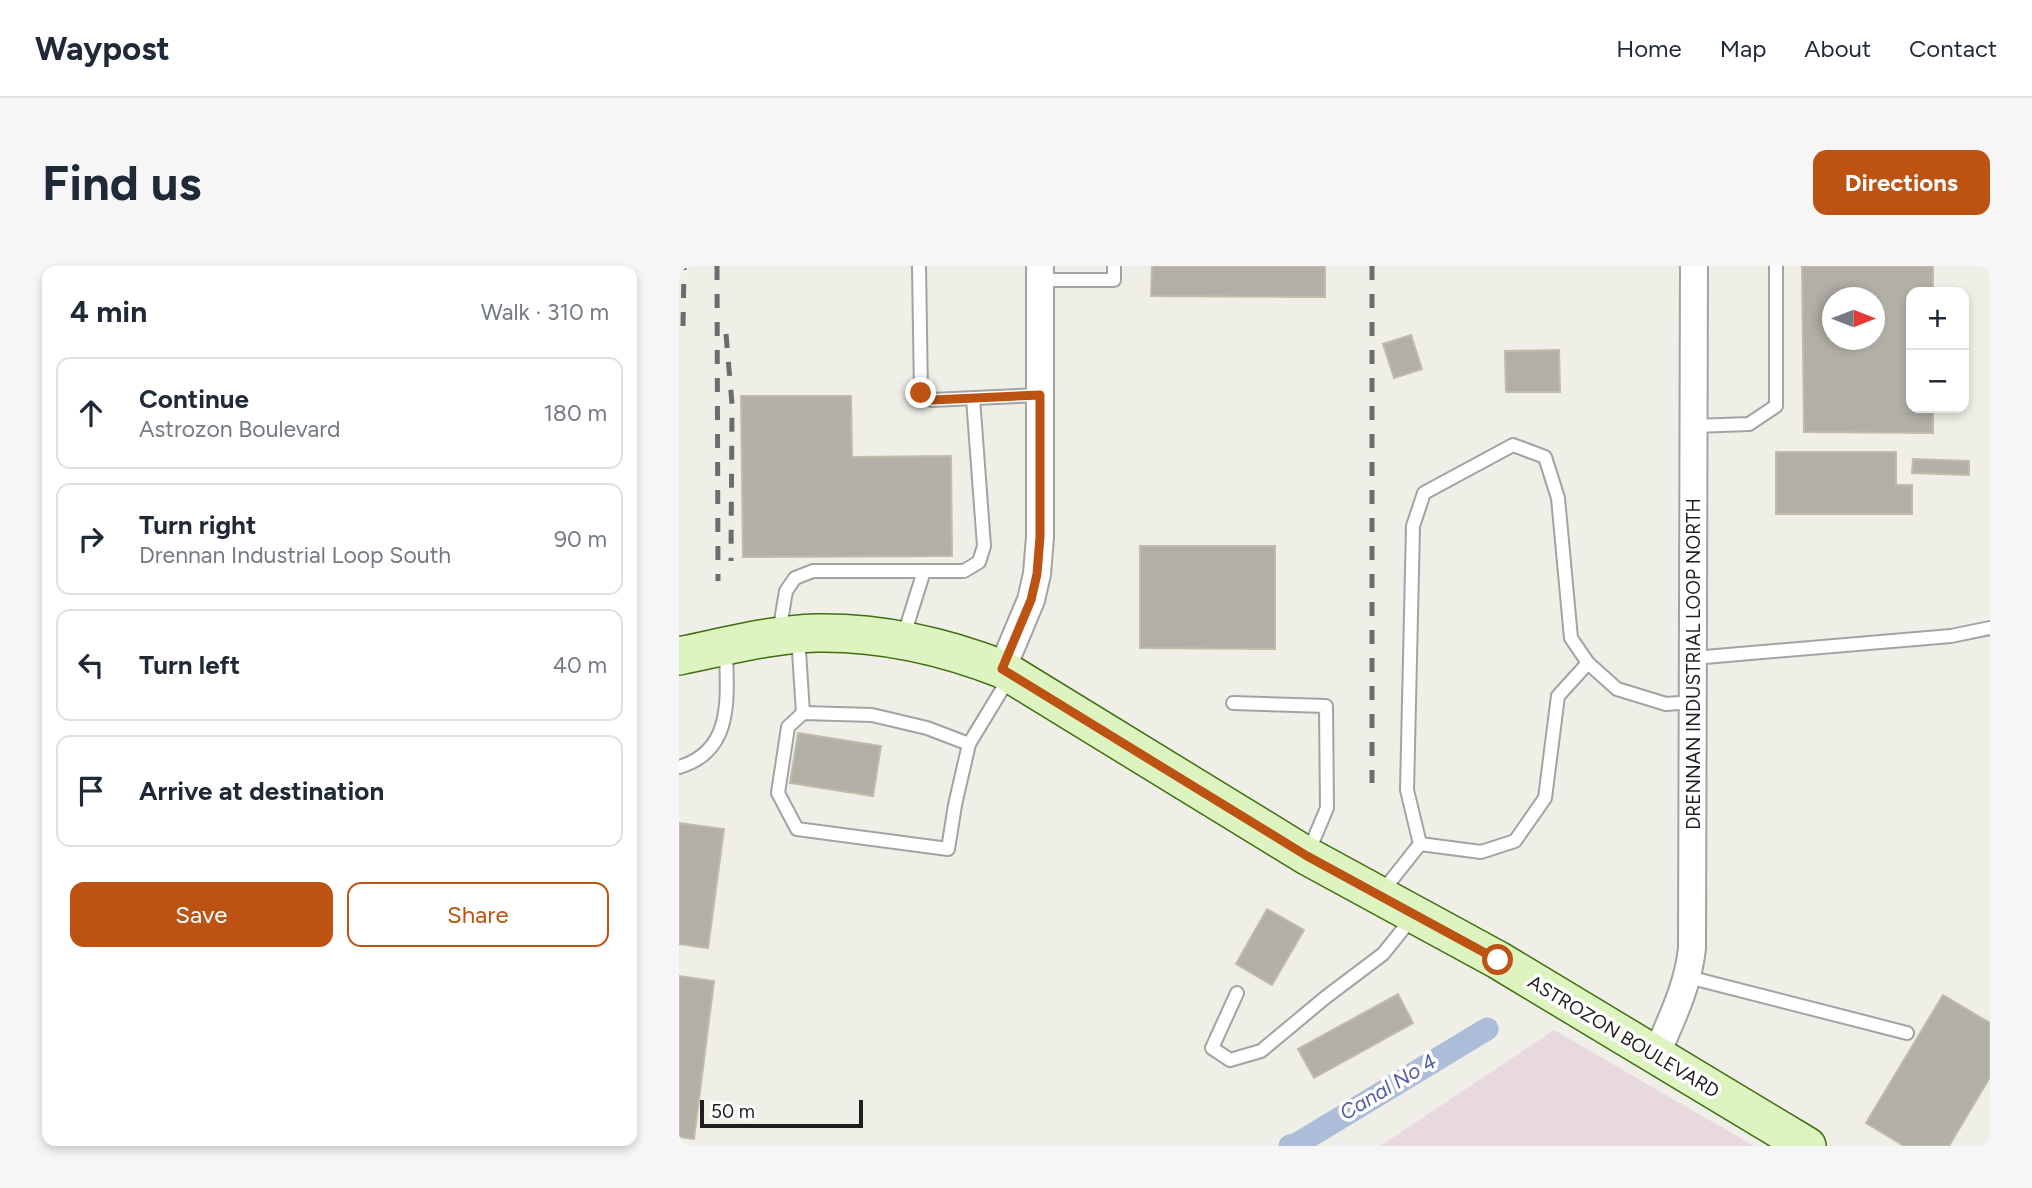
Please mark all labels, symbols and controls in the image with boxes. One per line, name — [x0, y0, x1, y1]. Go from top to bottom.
text: Waypost — [35, 29, 170, 68]
text: Home — [1616, 34, 1682, 63]
text: Map — [1720, 34, 1766, 63]
text: About — [1804, 34, 1871, 63]
text: Contact — [1909, 34, 1997, 63]
button: Directions — [1813, 150, 1990, 215]
text: Find us — [42, 153, 201, 212]
north arrow — [1822, 287, 1885, 350]
map controls — [1906, 287, 1969, 413]
button: + — [1906, 287, 1969, 350]
text: 4 min — [70, 293, 147, 330]
text: Walk · 310 m — [481, 298, 609, 326]
button: − — [1906, 350, 1969, 413]
route end — [905, 377, 936, 408]
text: Continue — [139, 383, 249, 415]
icon: ahead — [72, 394, 110, 432]
text: 180 m — [543, 399, 607, 427]
text: Astrozon Boulevard — [139, 415, 340, 443]
street label: DRENNAN INDUSTRIAL LOOP NORTH — [1682, 498, 1705, 830]
text: Turn right — [139, 509, 256, 541]
icon: right — [72, 520, 110, 558]
text: 90 m — [554, 525, 607, 553]
text: Drennan Industrial Loop South — [139, 541, 451, 569]
icon: left — [72, 646, 110, 684]
text: Turn left — [139, 649, 240, 681]
text: 40 m — [553, 651, 607, 679]
icon: arrive — [72, 772, 110, 810]
text: Arrive at destination — [139, 775, 384, 807]
button: Save — [70, 882, 333, 947]
button: Share — [347, 882, 609, 947]
route start — [1482, 944, 1513, 975]
street label: ASTROZON BOULEVARD — [1524, 970, 1724, 1103]
water label: Canal No 4 — [1335, 1048, 1441, 1125]
scale bar — [700, 1097, 863, 1129]
text: 50 m — [711, 1100, 755, 1123]

